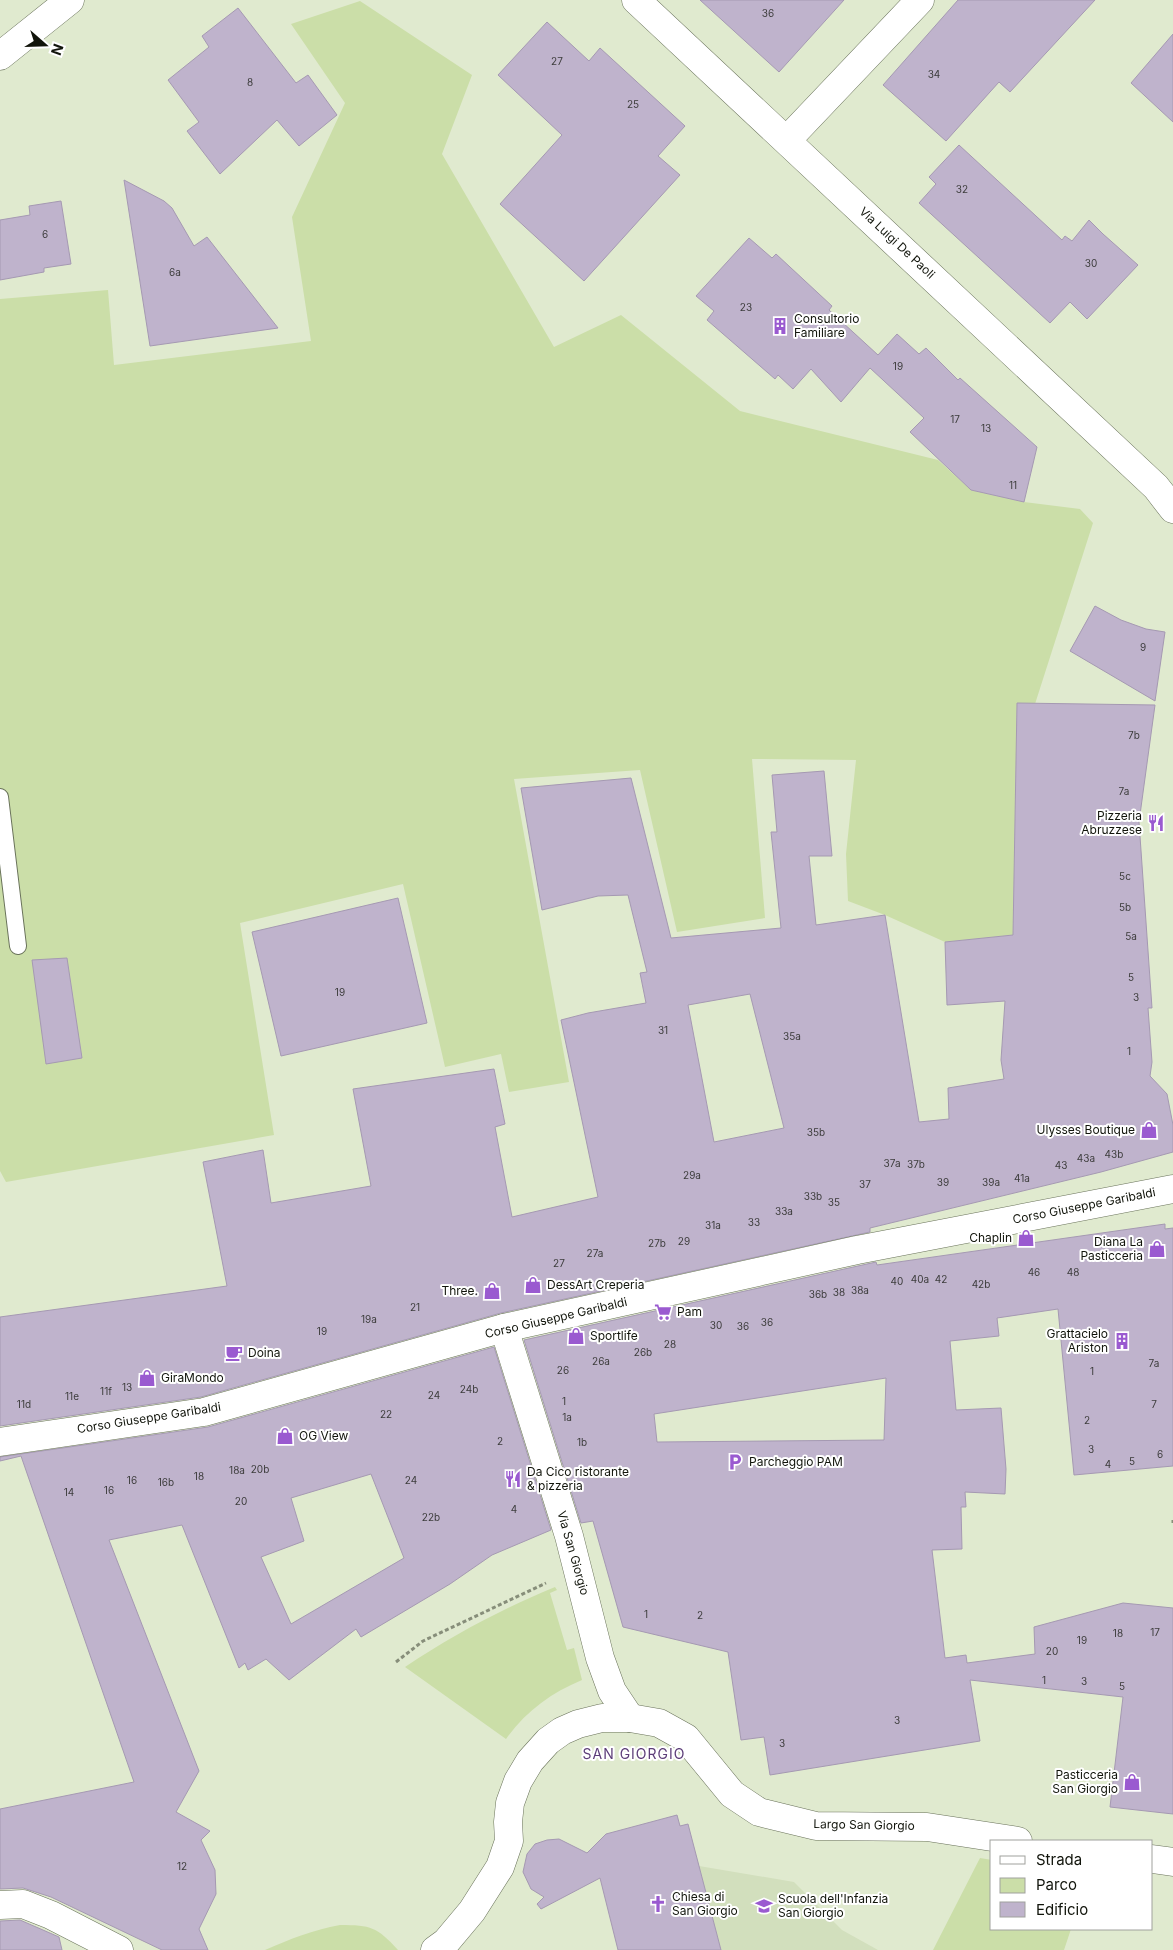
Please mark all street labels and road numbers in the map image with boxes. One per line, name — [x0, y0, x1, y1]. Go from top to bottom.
street label: Via Luigi De Paoli — [856, 204, 938, 282]
street label: Corso Giuseppe Garibaldi — [1011, 1184, 1157, 1227]
street label: Corso Giuseppe Garibaldi — [483, 1294, 629, 1341]
street label: Corso Giuseppe Garibaldi — [76, 1399, 222, 1436]
street label: Via San Giorgio — [554, 1509, 593, 1597]
street label: Largo San Giorgio — [813, 1816, 915, 1833]

